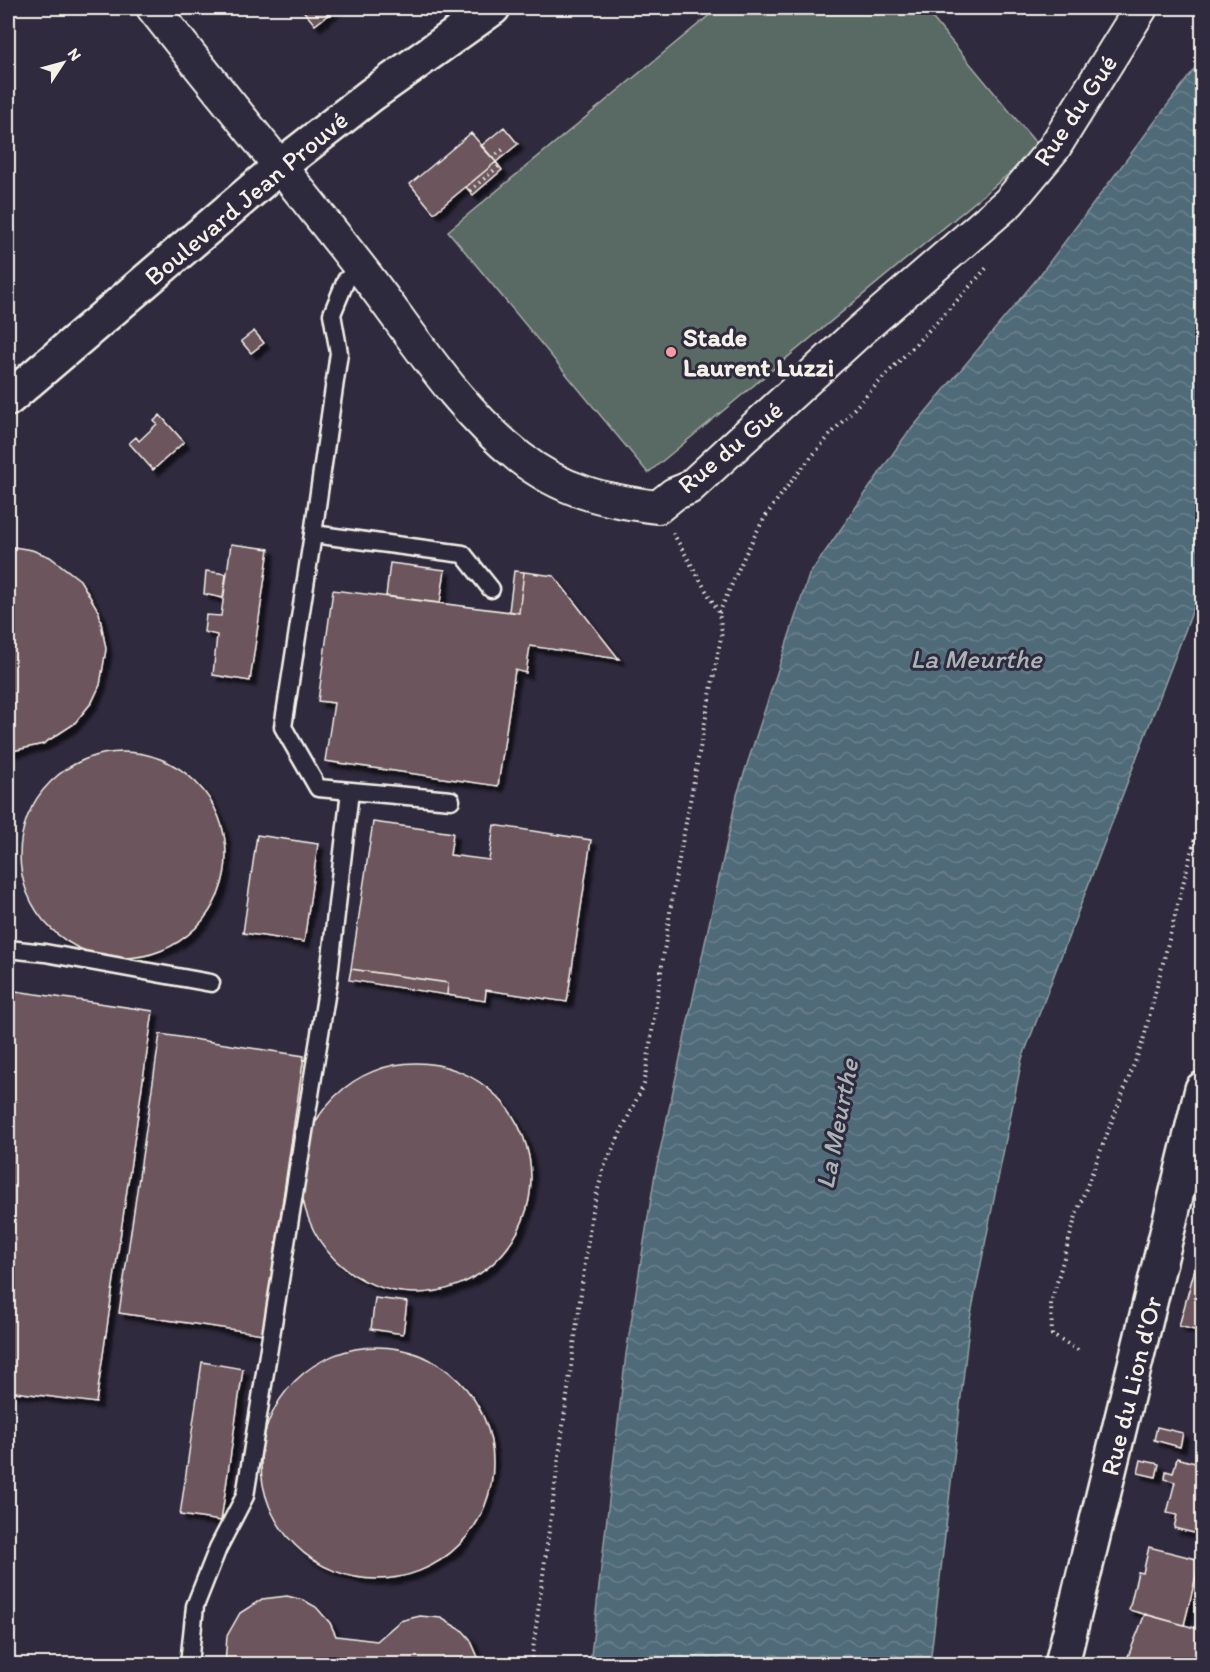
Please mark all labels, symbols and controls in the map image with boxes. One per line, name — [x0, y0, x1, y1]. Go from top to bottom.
north arrow — [33, 33, 93, 93]
text: N — [64, 45, 86, 64]
street label: Rue du Gué — [1026, 48, 1124, 172]
street label: Boulevard Jean Prouvé — [138, 104, 354, 292]
place label: Stade Laurent Luzzi — [683, 321, 834, 383]
marker: Stade Laurent Luzzi — [664, 345, 678, 359]
street label: Rue du Gué — [671, 394, 789, 500]
water label: La Meurthe — [910, 642, 1043, 675]
water label: La Meurthe — [808, 1055, 865, 1192]
street label: Rue du Lion d'Or — [1093, 1292, 1169, 1479]

